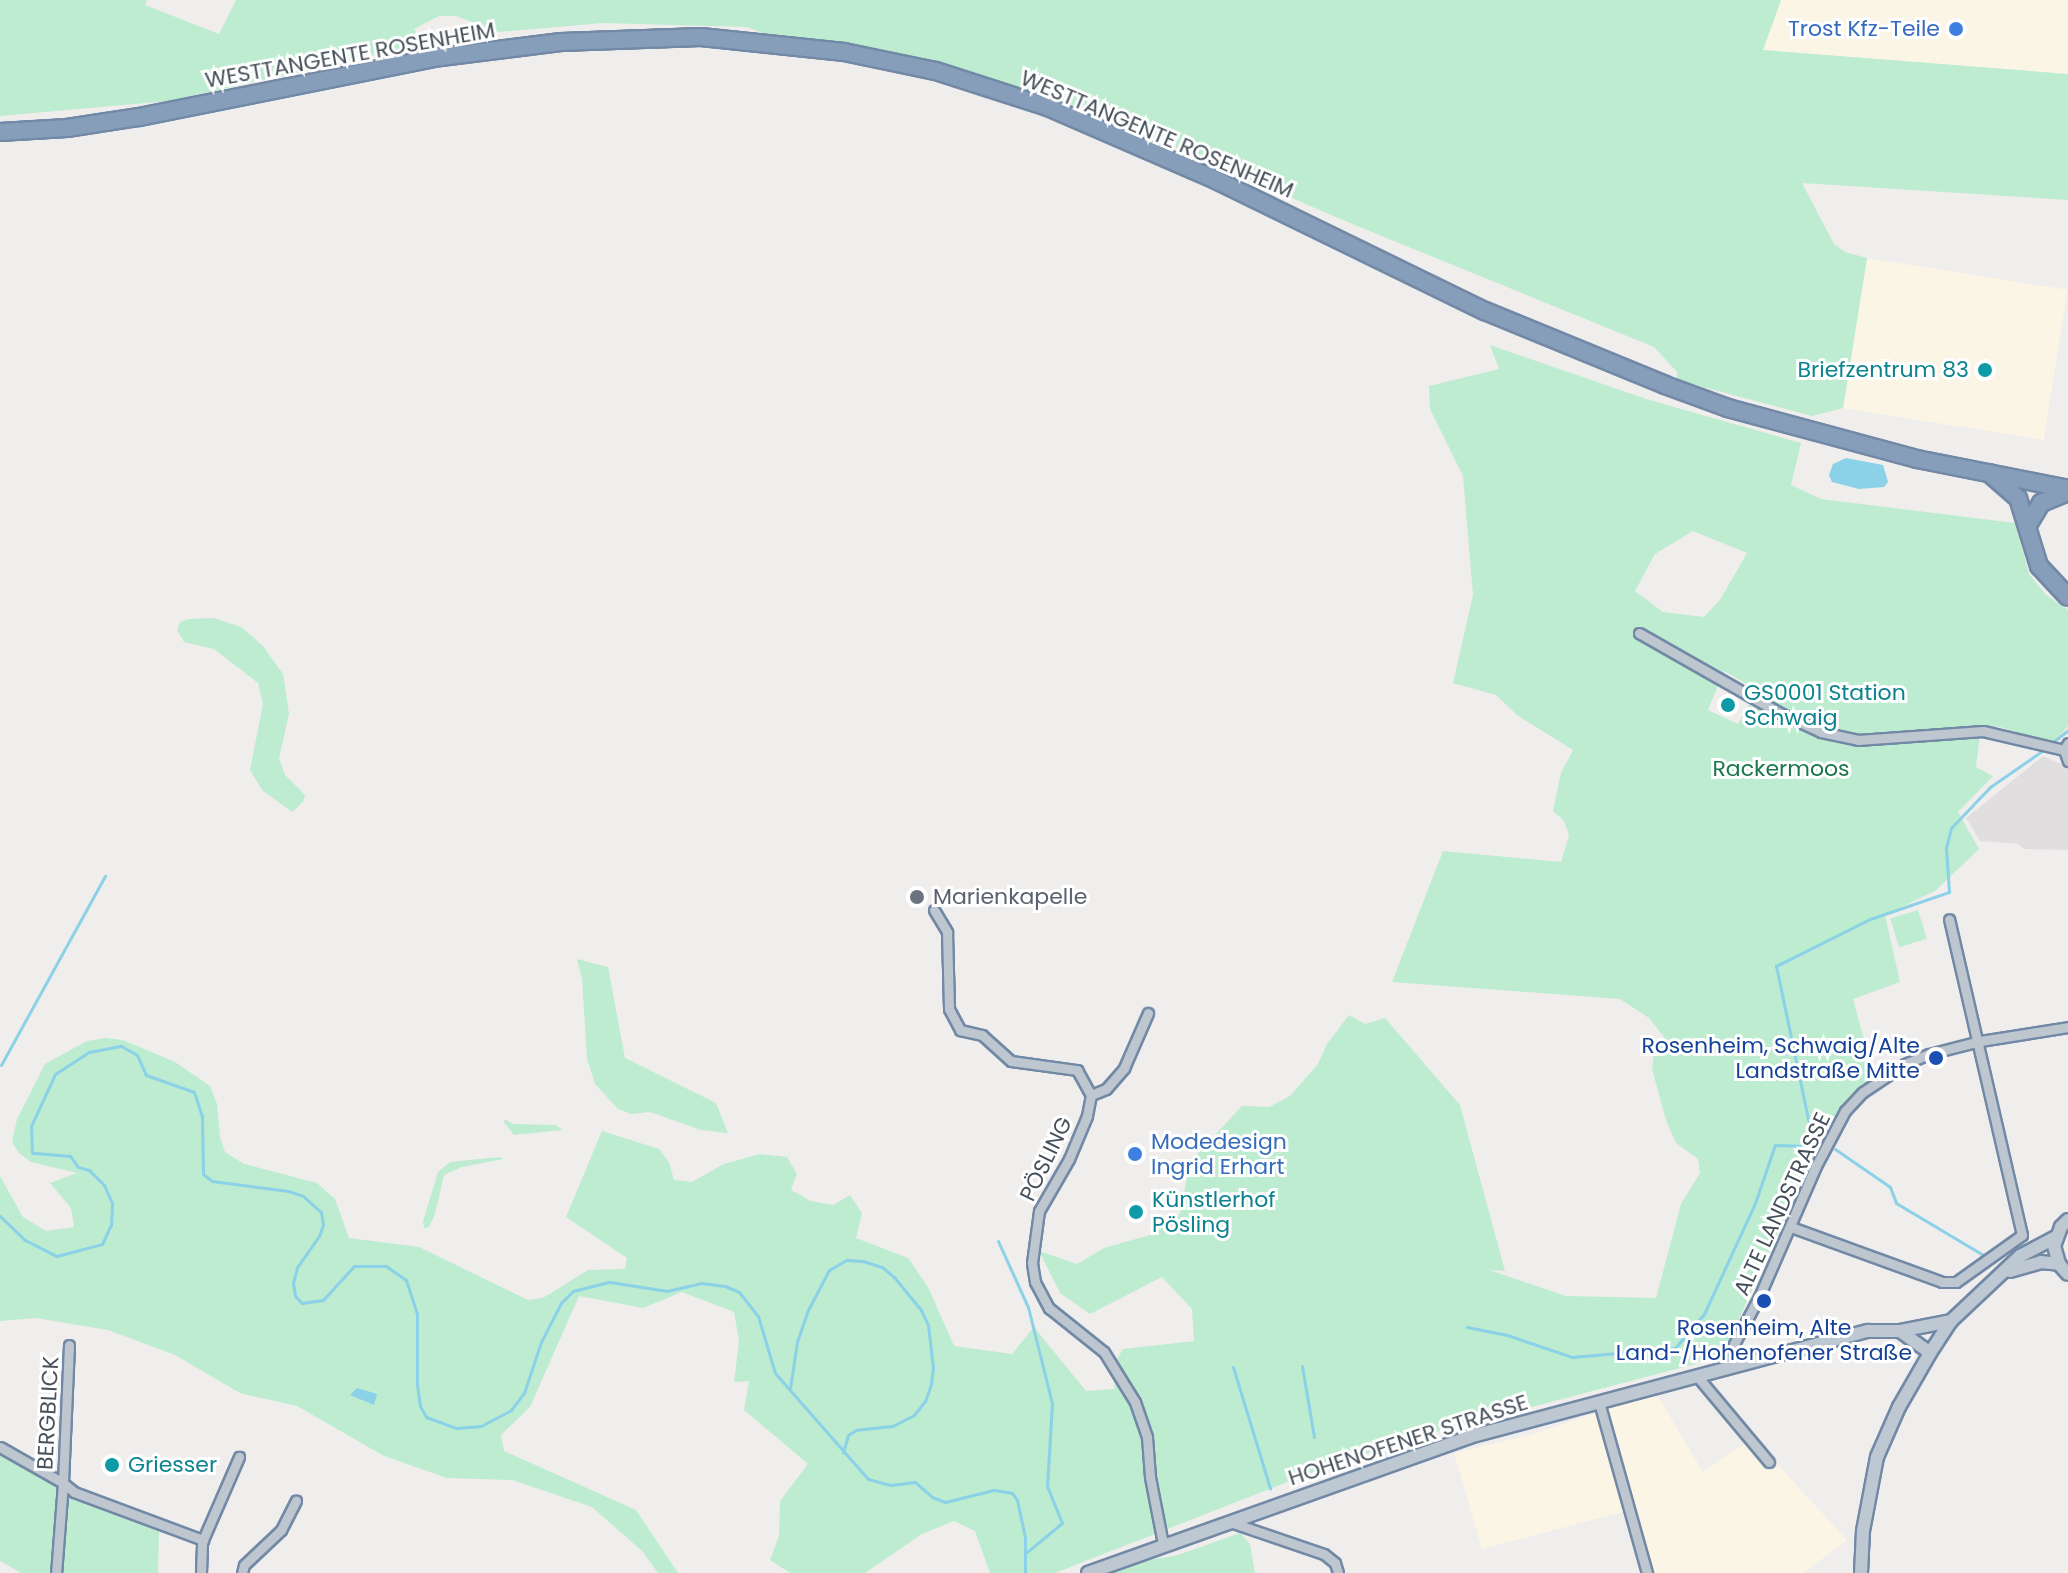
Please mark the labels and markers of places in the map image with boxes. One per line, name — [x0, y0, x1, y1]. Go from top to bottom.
place label: Trost Kfz-Teile — [1788, 16, 1940, 42]
marker: Trost Kfz-Teile — [1947, 20, 1965, 38]
place label: Briefzentrum 83 — [1798, 357, 1969, 383]
marker: Briefzentrum 83 — [1976, 361, 1994, 379]
place label: GS0001 Station Schwaig — [1744, 679, 1906, 730]
marker: GS0001 Station Schwaig — [1719, 696, 1737, 714]
place label: Marienkapelle — [933, 884, 1087, 910]
marker: Marienkapelle — [908, 888, 926, 906]
place label: Rosenheim, Schwaig/Alte Landstraße Mitte — [1641, 1032, 1920, 1084]
marker: Rosenheim, Schwaig/Alte Landstraße Mitte — [1927, 1049, 1945, 1067]
place label: Modedesign Ingrid Erhart — [1151, 1128, 1287, 1180]
marker: Modedesign Ingrid Erhart — [1126, 1145, 1144, 1163]
place label: Künstlerhof Pösling — [1152, 1186, 1275, 1238]
marker: Künstlerhof Pösling — [1127, 1203, 1145, 1221]
marker: Rosenheim, Alte Land-/Hohenofener Straße — [1755, 1292, 1773, 1310]
place label: Rosenheim, Alte Land-/Hohenofener Straße — [1616, 1314, 1912, 1366]
place label: Griesser — [128, 1452, 217, 1478]
marker: Griesser — [103, 1456, 121, 1474]

